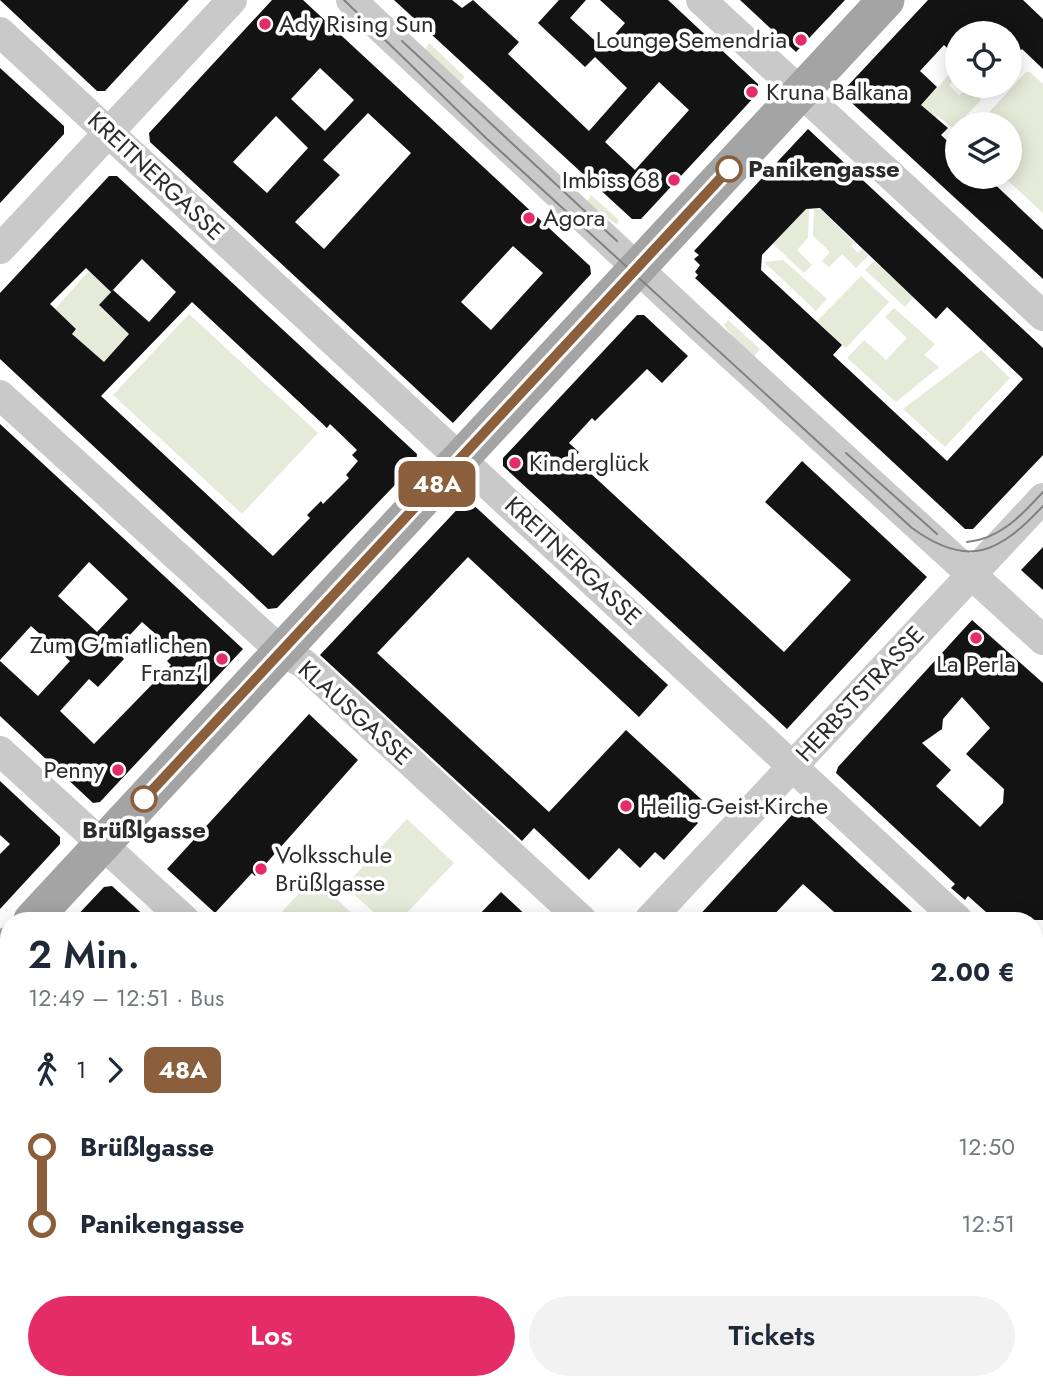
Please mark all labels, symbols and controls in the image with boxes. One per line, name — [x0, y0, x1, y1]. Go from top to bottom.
place label: Ady Rising Sun — [279, 6, 434, 41]
marker: Ady Rising Sun — [257, 16, 273, 32]
map controls — [945, 21, 1022, 189]
button: locate — [945, 21, 1022, 98]
place label: Lounge Semendria — [596, 22, 787, 57]
marker: Lounge Semendria — [793, 32, 809, 48]
place label: Kruna Balkana — [766, 74, 908, 109]
marker: Kruna Balkana — [744, 84, 760, 100]
street label: KREITNERGASSE — [80, 103, 233, 248]
button: layers — [945, 112, 1022, 189]
place label: Panikengasse — [748, 151, 900, 186]
marker: Panikengasse — [716, 156, 742, 182]
place label: Imbiss 68 — [562, 162, 660, 197]
marker: Imbiss 68 — [666, 172, 682, 188]
place label: Agora — [543, 200, 605, 235]
marker: Agora — [521, 210, 537, 226]
place label: Kinderglück — [529, 445, 650, 480]
marker: Kinderglück — [507, 455, 523, 471]
line badge: 48A — [397, 461, 477, 507]
text: 48A — [412, 466, 462, 501]
street label: KREITNERGASSE — [497, 488, 650, 633]
street label: HERBSTSTRASSE — [787, 618, 932, 769]
place label: Zum G'miatlichen Franz'l — [30, 627, 208, 690]
marker: La Perla — [968, 630, 984, 646]
place label: La Perla — [936, 646, 1016, 681]
marker: Zum G'miatlichen Franz'l — [214, 651, 230, 667]
street label: KLAUSGASSE — [291, 652, 420, 773]
place label: Penny — [44, 752, 104, 787]
marker: Penny — [110, 762, 126, 778]
marker: Brüßlgasse — [131, 786, 157, 812]
place label: Heilig-Geist-Kirche — [640, 788, 828, 823]
marker: Heilig-Geist-Kirche — [618, 798, 634, 814]
place label: Brüßlgasse — [82, 812, 206, 847]
place label: Volksschule Brüßlgasse — [275, 837, 392, 900]
marker: Volksschule Brüßlgasse — [253, 861, 269, 877]
text: 2 Min. — [28, 927, 140, 982]
text: 2.00 € — [930, 953, 1015, 991]
text: 12:49 – 12:51 · Bus — [28, 981, 224, 1015]
icon: walk — [28, 1051, 66, 1089]
icon: forward — [96, 1051, 134, 1089]
text: 48A — [158, 1052, 207, 1087]
text: 1 — [76, 1053, 86, 1087]
text: Brüßlgasse — [80, 1128, 214, 1166]
text: 12:50 — [958, 1130, 1015, 1164]
text: Panikengasse — [80, 1205, 245, 1243]
text: 12:51 — [961, 1207, 1015, 1241]
button: Los — [28, 1296, 515, 1376]
button: Tickets — [529, 1296, 1015, 1376]

